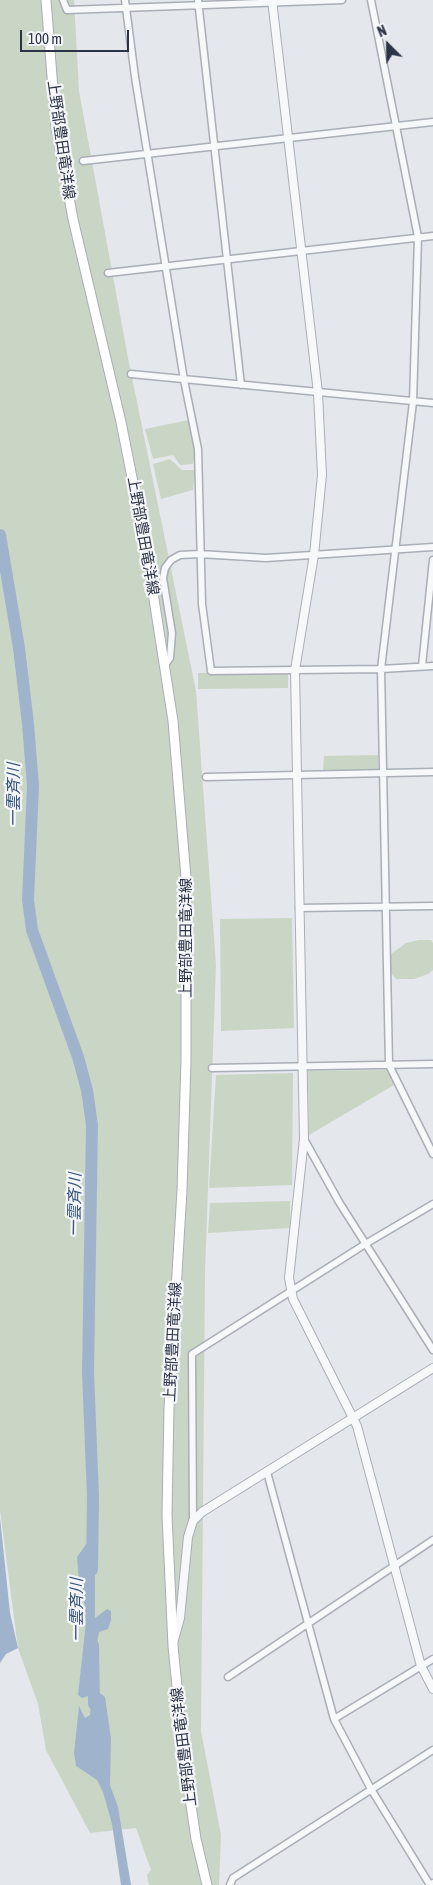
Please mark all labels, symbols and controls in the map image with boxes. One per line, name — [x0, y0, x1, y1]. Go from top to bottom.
scale bar — [22, 20, 131, 52]
north arrow — [363, 20, 413, 70]
text: N — [375, 22, 389, 40]
text: 100 m — [28, 30, 62, 47]
street label: 上野部豊田竜洋線 — [44, 79, 78, 201]
street label: 上野部豊田竜洋線 — [124, 475, 162, 597]
water label: 一雲斉川 — [4, 763, 24, 827]
street label: 上野部豊田竜洋線 — [177, 878, 195, 998]
water label: 一雲斉川 — [65, 1173, 85, 1237]
street label: 上野部豊田竜洋線 — [161, 1282, 185, 1402]
water label: 一雲斉川 — [67, 1578, 87, 1642]
street label: 上野部豊田竜洋線 — [168, 1686, 200, 1808]

